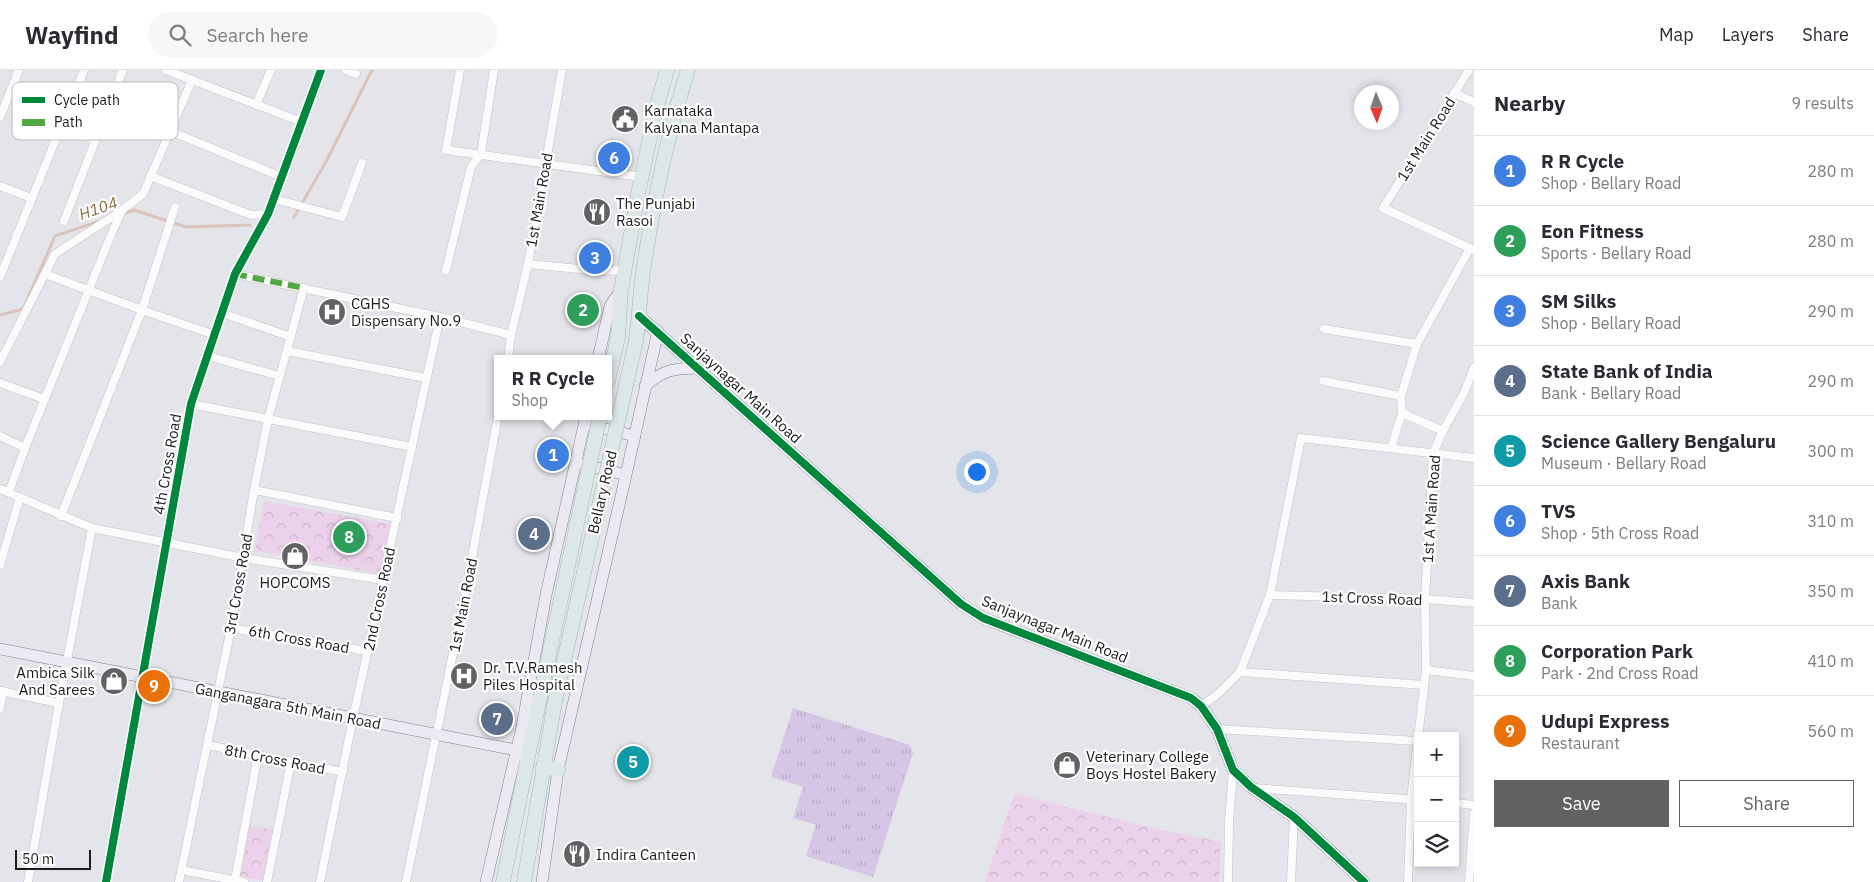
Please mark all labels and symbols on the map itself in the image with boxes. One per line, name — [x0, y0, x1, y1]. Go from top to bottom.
legend — [12, 82, 178, 140]
north arrow — [1354, 85, 1399, 130]
text: Cycle path — [54, 91, 120, 109]
street label: 1st Main Road — [1393, 93, 1459, 185]
place label: Karnataka Kalyana Mantapa — [644, 101, 759, 137]
public building icon: Karnataka Kalyana Mantapa — [610, 104, 640, 134]
text: Path — [54, 113, 83, 131]
pin: 6 — [598, 139, 630, 177]
street label: 1st Main Road — [521, 151, 557, 249]
water label: H104 — [76, 192, 120, 224]
place label: The Punjabi Rasoi — [616, 194, 695, 230]
restaurant icon: The Punjabi Rasoi — [582, 197, 612, 227]
pin: 3 — [579, 239, 611, 277]
pin: 2 — [567, 291, 599, 329]
place label: CGHS Dispensary No.9 — [351, 294, 461, 330]
hospital icon: CGHS Dispensary No.9 — [317, 297, 347, 327]
street label: Sanjaynagar Main Road — [677, 329, 805, 447]
street label: 4th Cross Road — [149, 412, 185, 516]
pin: 1 — [537, 436, 569, 474]
street label: Bellary Road — [583, 448, 621, 536]
street label: 1st A Main Road — [1418, 454, 1444, 564]
your location — [964, 459, 990, 485]
pin: 4 — [518, 515, 550, 553]
pin: 8 — [333, 518, 365, 556]
street label: 3rd Cross Road — [220, 532, 256, 636]
shop icon: HOPCOMS — [280, 541, 310, 571]
street label: 2nd Cross Road — [359, 545, 399, 653]
street label: 1st Main Road — [445, 556, 481, 654]
place label: HOPCOMS — [260, 573, 330, 592]
street label: 1st Cross Road — [1321, 587, 1423, 609]
street label: Sanjaynagar Main Road — [979, 591, 1131, 667]
street label: 6th Cross Road — [247, 621, 351, 657]
place label: Dr. T.V.Ramesh Piles Hospital — [483, 658, 582, 694]
hospital icon: Dr. T.V.Ramesh Piles Hospital — [449, 661, 479, 691]
place label: Ambica Silk And Sarees — [16, 663, 95, 699]
shop icon: Ambica Silk And Sarees — [99, 666, 129, 696]
pin: 9 — [138, 667, 170, 705]
street label: Ganganagara 5th Main Road — [193, 679, 383, 733]
pin: 7 — [481, 700, 513, 738]
street label: 8th Cross Road — [223, 740, 327, 778]
pin: 5 — [617, 743, 649, 781]
place label: Veterinary College Boys Hostel Bakery — [1086, 747, 1217, 783]
shop icon: Veterinary College Boys Hostel Bakery — [1052, 750, 1082, 780]
restaurant icon: Indira Canteen — [562, 839, 592, 869]
place label: Indira Canteen — [596, 845, 696, 864]
scale bar — [15, 847, 91, 870]

